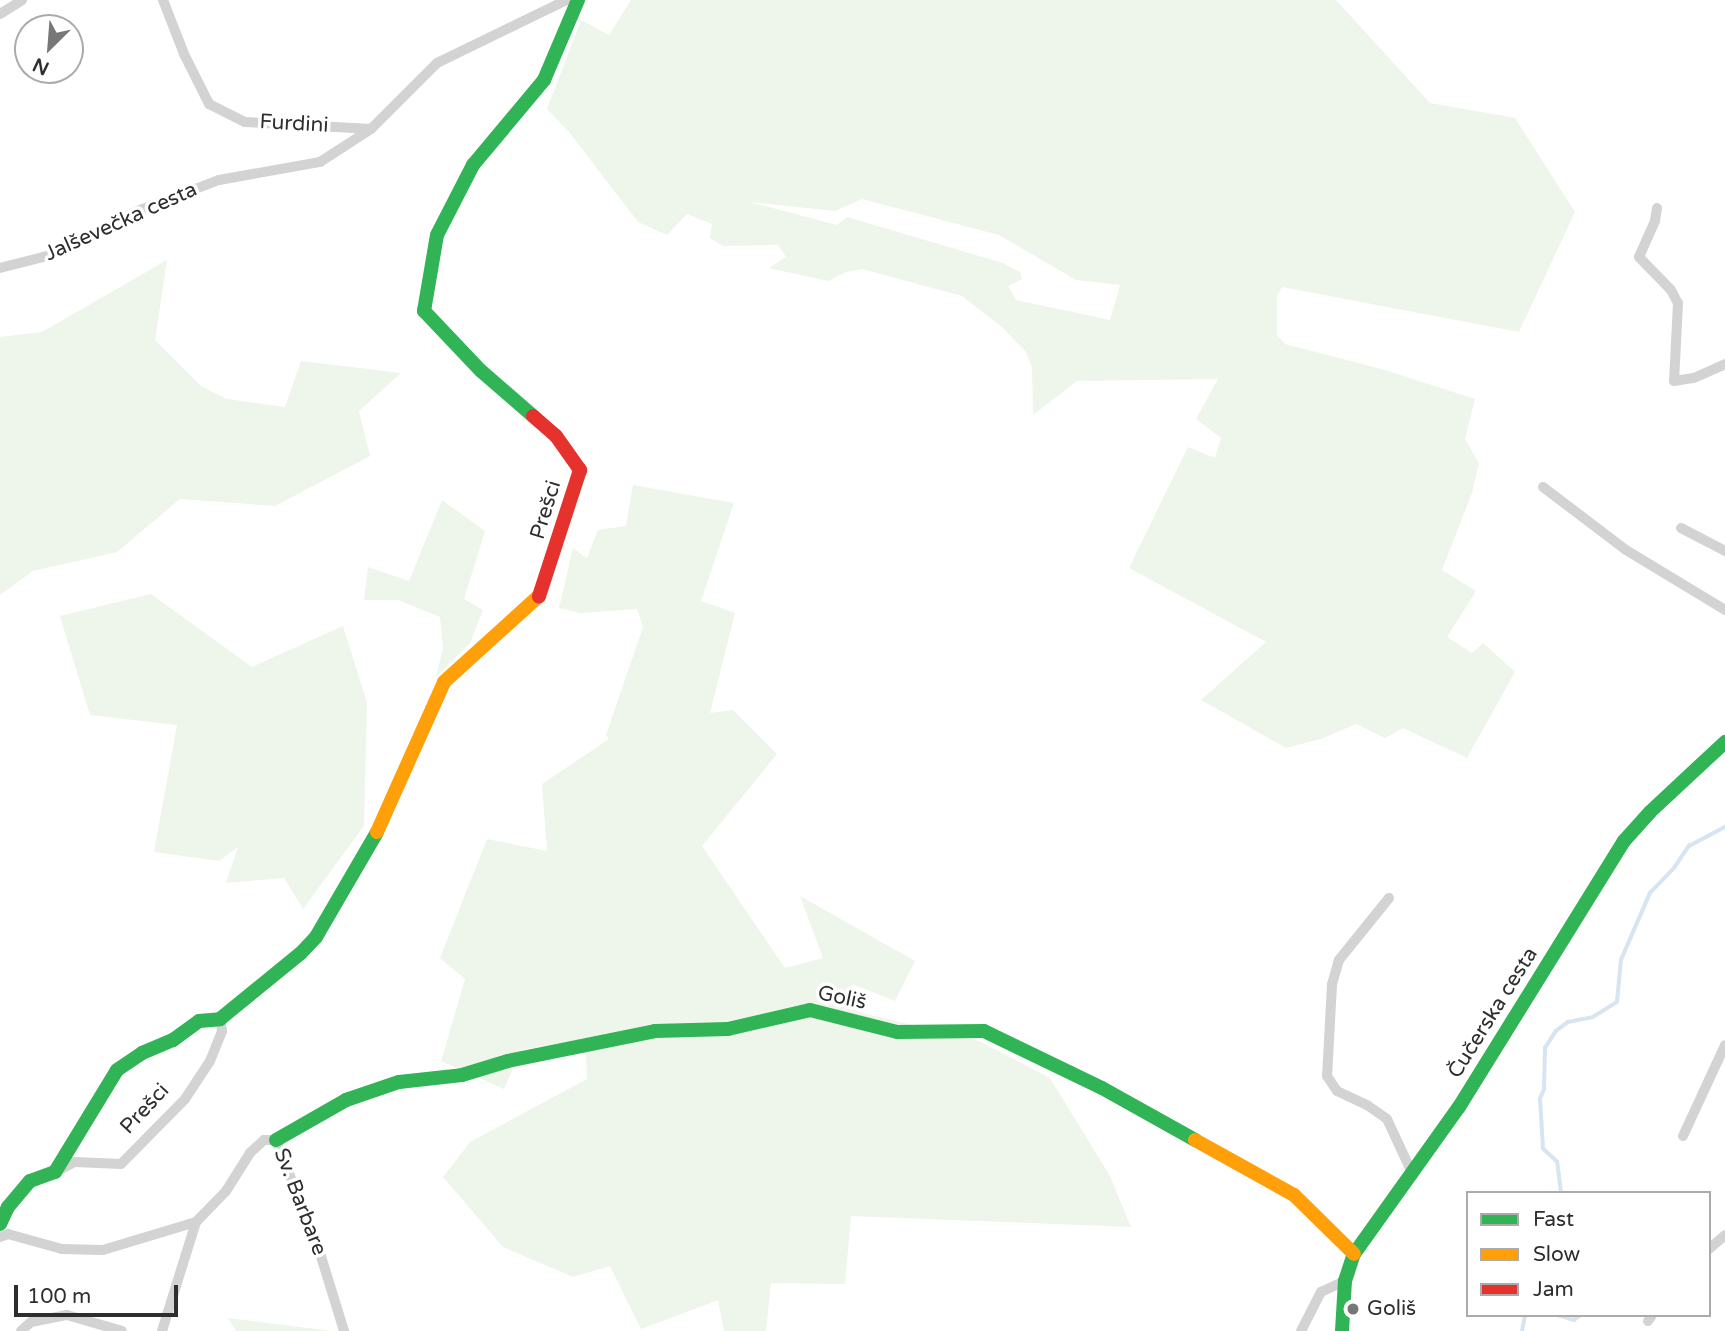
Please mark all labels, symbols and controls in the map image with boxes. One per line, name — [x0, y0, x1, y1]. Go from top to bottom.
north arrow — [14, 14, 84, 84]
text: N — [29, 53, 53, 79]
street label: Furdini — [259, 110, 329, 138]
street label: Jalševečka cesta — [41, 177, 201, 267]
street label: Prešci — [525, 478, 567, 542]
street label: Čučerska cesta — [1443, 943, 1543, 1083]
street label: Goliš — [815, 981, 869, 1015]
street label: Prešci — [115, 1078, 175, 1140]
street label: Sv. Barbare — [268, 1145, 332, 1259]
legend — [1466, 1191, 1711, 1317]
text: Fast — [1533, 1207, 1574, 1232]
text: Slow — [1533, 1242, 1580, 1267]
scale bar — [18, 1272, 182, 1316]
text: Jam — [1533, 1277, 1574, 1302]
text: 100 m — [27, 1284, 91, 1309]
place label: Goliš — [1367, 1296, 1416, 1322]
marker: Goliš — [1345, 1301, 1361, 1317]

